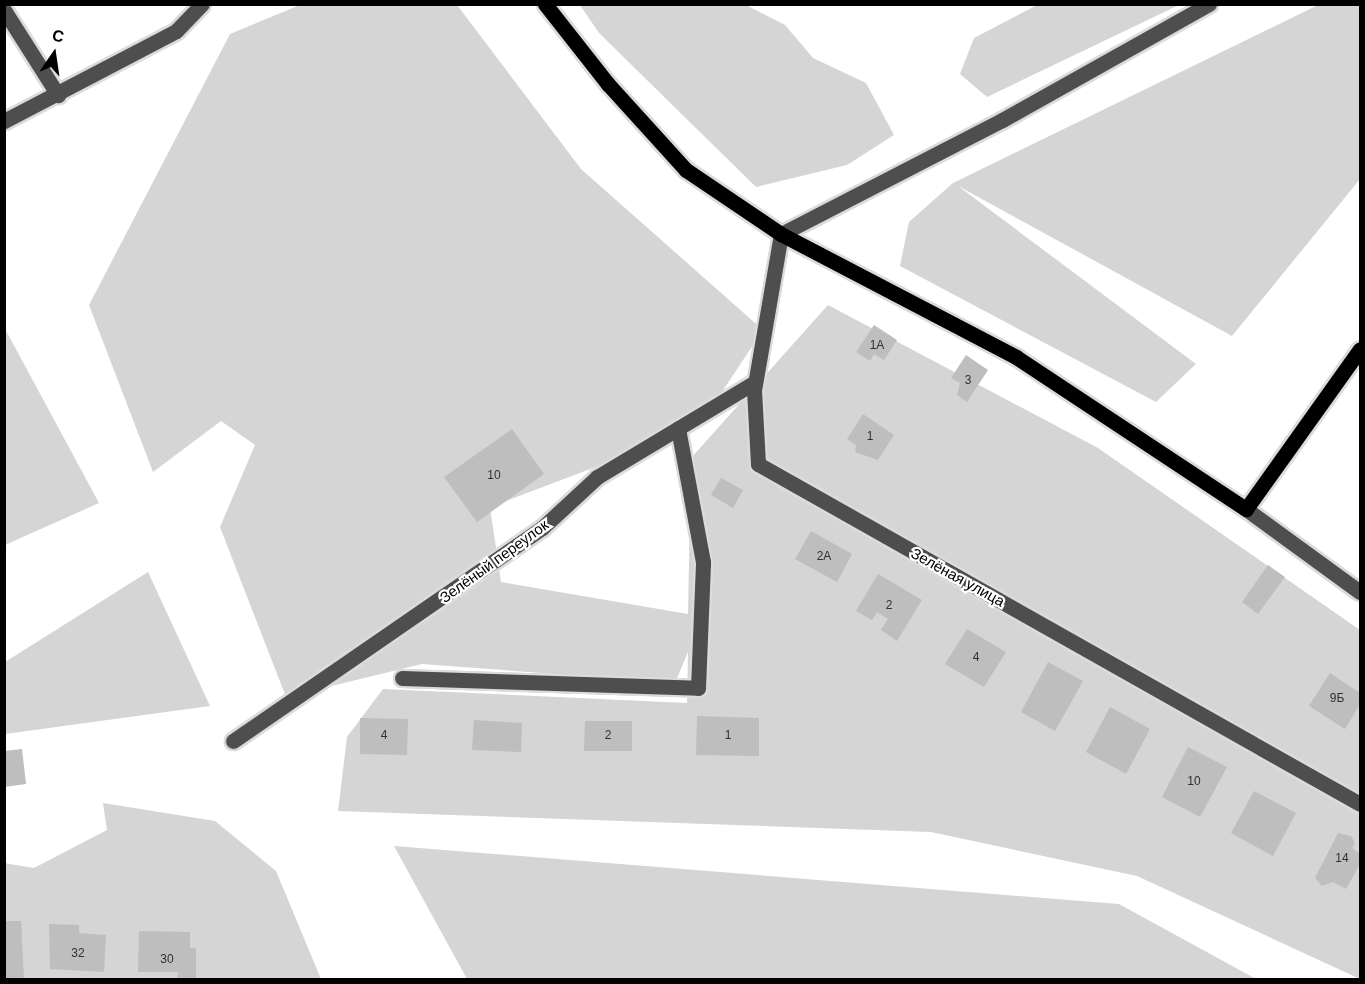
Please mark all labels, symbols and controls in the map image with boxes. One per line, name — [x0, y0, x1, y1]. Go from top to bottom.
north arrow — [24, 24, 84, 84]
text: С — [51, 26, 66, 46]
house number: 1А — [870, 339, 884, 353]
house number: 3 — [965, 374, 971, 388]
house number: 1 — [867, 430, 873, 444]
house number: 10 — [487, 469, 501, 483]
street label: Зелёный переулок — [436, 516, 552, 606]
street label: Зелёная улица — [908, 544, 1008, 610]
house number: 2А — [817, 550, 831, 564]
house number: 2 — [886, 599, 892, 613]
house number: 4 — [973, 651, 979, 665]
house number: 9Б — [1330, 692, 1344, 706]
house number: 4 — [381, 729, 387, 743]
house number: 2 — [605, 729, 611, 743]
house number: 1 — [725, 729, 731, 743]
house number: 10 — [1187, 775, 1201, 789]
house number: 14 — [1335, 852, 1349, 866]
house number: 32 — [71, 947, 85, 961]
house number: 30 — [160, 953, 174, 967]

